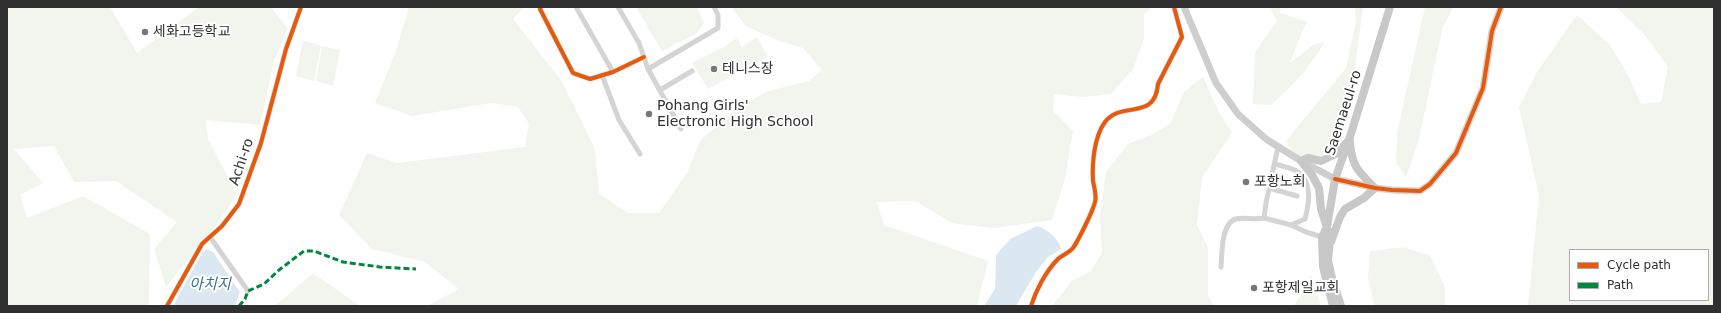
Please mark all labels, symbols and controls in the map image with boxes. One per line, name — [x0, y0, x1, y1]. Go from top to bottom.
place label: 세화고등학교 — [153, 24, 230, 40]
marker: 세화고등학교 — [140, 27, 150, 37]
place label: 테니스장 — [722, 61, 774, 77]
marker: 테니스장 — [709, 64, 719, 74]
street label: Saemaeul-ro — [1322, 68, 1366, 158]
place label: Pohang Girls' Electronic High School — [657, 98, 814, 130]
marker: Pohang Girls' Electronic High School — [644, 109, 654, 119]
street label: Achi-ro — [226, 136, 258, 188]
place label: 포항노회 — [1254, 174, 1306, 190]
marker: 포항노회 — [1241, 177, 1251, 187]
legend — [1569, 249, 1709, 301]
text: Cycle path — [1607, 258, 1671, 272]
water label: 아치지 — [189, 276, 231, 294]
text: Path — [1607, 278, 1633, 292]
place label: 포항제일교회 — [1262, 280, 1339, 296]
marker: 포항제일교회 — [1249, 283, 1259, 293]

